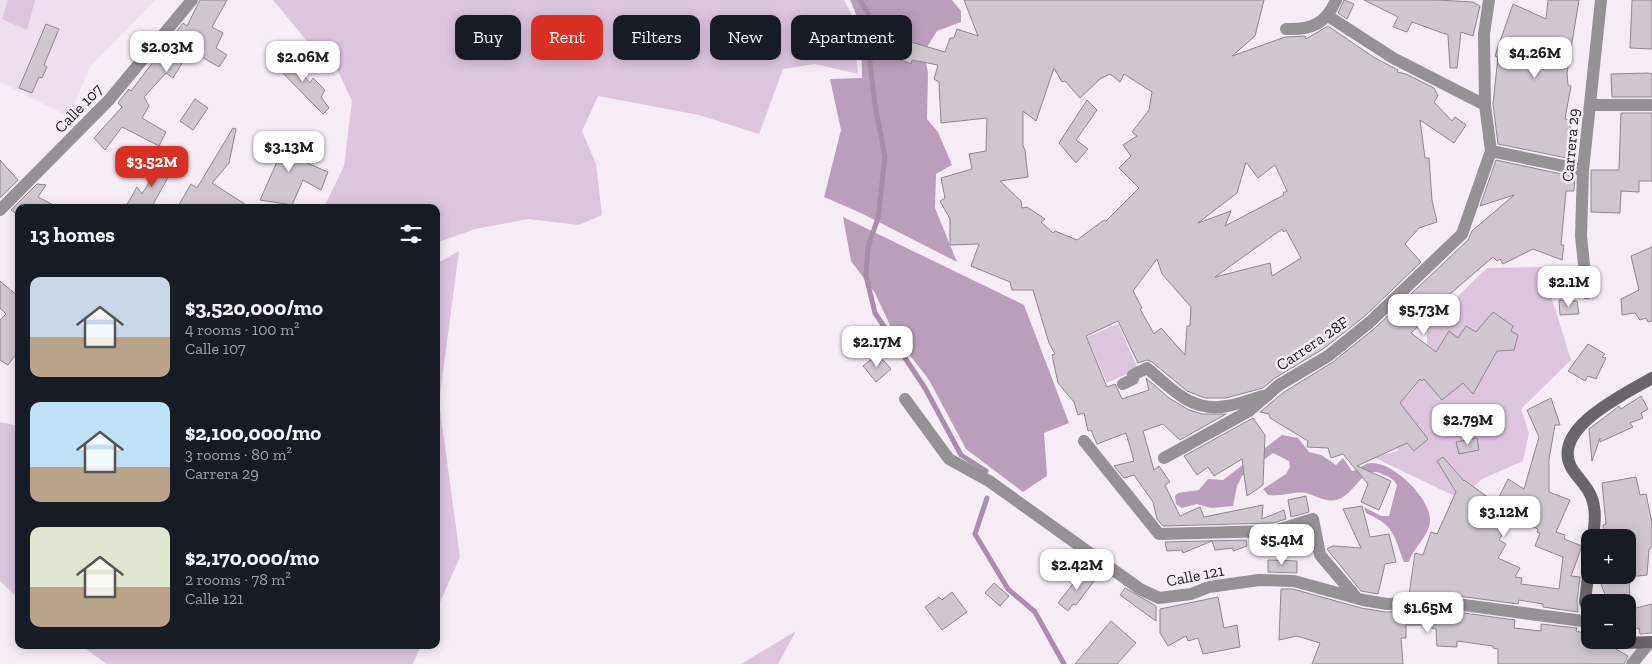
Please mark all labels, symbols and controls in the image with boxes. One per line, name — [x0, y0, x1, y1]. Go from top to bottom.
chip: Buy — [455, 15, 521, 60]
chip: Rent — [531, 15, 603, 60]
chip: Filters — [613, 15, 700, 60]
chip: New — [710, 15, 781, 60]
chip: Apartment — [791, 15, 912, 60]
pin: $2.03M — [126, 30, 208, 73]
pin: $4.26M — [1494, 36, 1576, 79]
text: $2.03M — [141, 37, 193, 56]
pin: $2.06M — [262, 41, 344, 83]
text: $4.26M — [1509, 43, 1561, 62]
text: $2.06M — [277, 47, 329, 66]
street label: Calle 107 — [50, 80, 107, 137]
street label: Carrera 29 — [1558, 107, 1583, 183]
pin: $3.13M — [248, 130, 330, 173]
text: $3.13M — [264, 137, 314, 156]
pin: $3.52M — [111, 146, 193, 188]
text: $3.52M — [126, 152, 178, 171]
icon: filters — [397, 220, 425, 248]
text: 13 homes — [30, 222, 115, 247]
pin: $2.1M — [1534, 266, 1604, 308]
text: $2.1M — [1549, 272, 1589, 291]
pin: $5.73M — [1383, 294, 1465, 336]
text: $3,520,000/mo — [185, 295, 323, 320]
icon: home — [70, 297, 130, 357]
text: $5.73M — [1399, 300, 1449, 319]
street label: Carrera 28F — [1273, 312, 1352, 374]
text: 4 rooms · 100 m² — [185, 320, 300, 339]
pin: $2.17M — [836, 326, 918, 368]
text: $2.17M — [853, 332, 901, 351]
text: Calle 107 — [185, 339, 246, 358]
pin: $2.79M — [1427, 404, 1509, 446]
text: $2.79M — [1443, 410, 1493, 429]
text: $2,100,000/mo — [185, 420, 321, 445]
icon: home — [70, 422, 130, 482]
text: 3 rooms · 80 m² — [185, 445, 292, 464]
text: Carrera 29 — [185, 464, 259, 483]
pin: $3.12M — [1463, 496, 1545, 538]
text: $3.12M — [1479, 502, 1529, 521]
pin: $5.4M — [1247, 524, 1317, 566]
map controls — [1581, 529, 1636, 649]
button: + — [1581, 529, 1636, 584]
text: $5.4M — [1260, 530, 1304, 549]
text: $2,170,000/mo — [185, 545, 319, 570]
icon: home — [70, 547, 130, 607]
pin: $2.42M — [1036, 548, 1118, 591]
text: $2.42M — [1051, 555, 1103, 574]
street label: Calle 121 — [1165, 561, 1226, 590]
text: 2 rooms · 78 m² — [185, 570, 291, 589]
text: Calle 121 — [185, 589, 243, 608]
pin: $1.65M — [1387, 592, 1469, 634]
button: − — [1581, 594, 1636, 649]
text: $1.65M — [1403, 598, 1453, 617]

